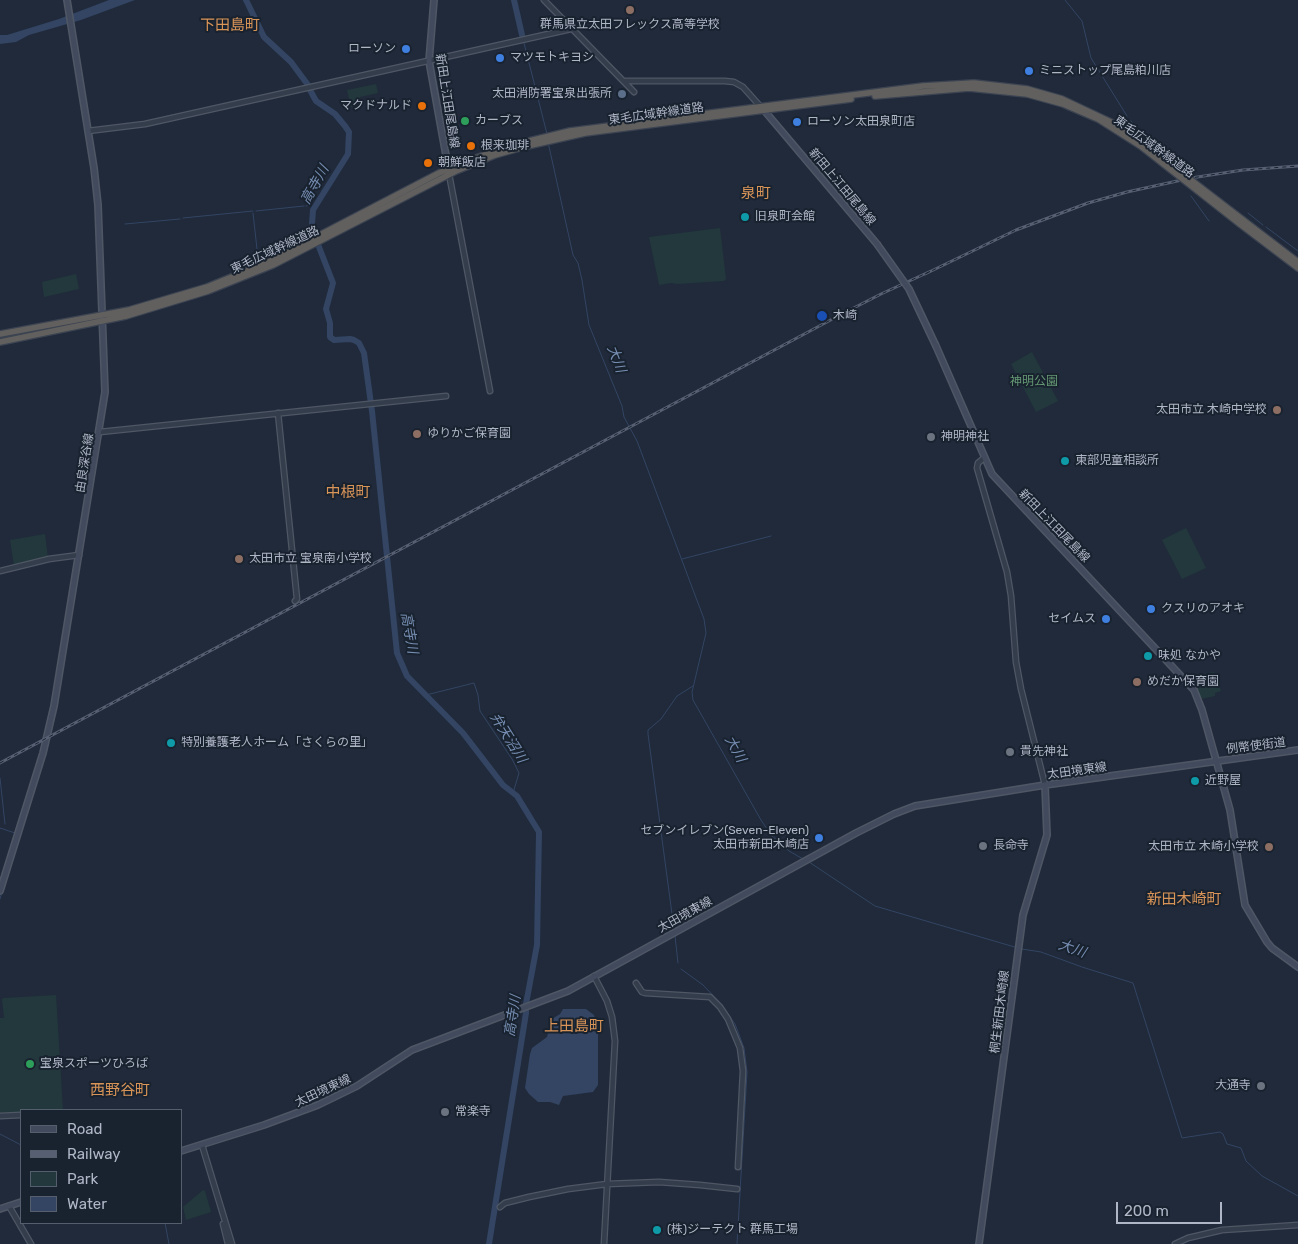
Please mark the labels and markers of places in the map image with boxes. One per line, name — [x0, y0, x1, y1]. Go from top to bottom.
marker: 群馬県立太田フレックス高等学校 — [624, 4, 636, 16]
place label: 群馬県立太田フレックス高等学校 — [540, 18, 720, 32]
place label: ローソン — [348, 42, 396, 56]
marker: ローソン — [400, 43, 412, 55]
place label: マツモトキヨシ — [510, 51, 594, 65]
marker: マツモトキヨシ — [494, 52, 506, 64]
place label: ミニストップ尾島粕川店 — [1039, 64, 1171, 78]
marker: ミニストップ尾島粕川店 — [1023, 65, 1035, 77]
place label: 太田消防署宝泉出張所 — [492, 87, 612, 101]
marker: 太田消防署宝泉出張所 — [616, 88, 628, 100]
place label: マクドナルド — [340, 99, 412, 113]
marker: マクドナルド — [416, 100, 428, 112]
place label: カーブス — [475, 114, 523, 128]
marker: カーブス — [459, 115, 471, 127]
place label: ローソン太田泉町店 — [807, 115, 915, 129]
marker: ローソン太田泉町店 — [791, 116, 803, 128]
place label: 根来珈琲 — [481, 139, 529, 153]
marker: 根来珈琲 — [465, 140, 477, 152]
place label: 朝鮮飯店 — [438, 156, 486, 170]
marker: 朝鮮飯店 — [422, 157, 434, 169]
place label: 旧泉町会館 — [755, 210, 815, 224]
marker: 旧泉町会館 — [739, 211, 751, 223]
marker: 木崎 — [815, 309, 829, 323]
place label: 木崎 — [833, 309, 857, 323]
place label: 太田市立 木崎中学校 — [1156, 403, 1267, 417]
marker: 太田市立 木崎中学校 — [1271, 404, 1283, 416]
place label: ゆりかご保育園 — [427, 427, 511, 441]
marker: ゆりかご保育園 — [411, 428, 423, 440]
place label: 神明神社 — [941, 430, 989, 444]
marker: 神明神社 — [925, 431, 937, 443]
place label: 東部児童相談所 — [1075, 454, 1159, 468]
marker: 東部児童相談所 — [1059, 455, 1071, 467]
place label: 太田市立 宝泉南小学校 — [249, 552, 372, 566]
marker: 太田市立 宝泉南小学校 — [233, 553, 245, 565]
place label: クスリのアオキ — [1161, 602, 1245, 616]
marker: クスリのアオキ — [1145, 603, 1157, 615]
place label: セイムス — [1048, 612, 1096, 626]
marker: セイムス — [1100, 613, 1112, 625]
place label: 味処 なかや — [1158, 649, 1221, 663]
marker: 味処 なかや — [1142, 650, 1154, 662]
place label: めだか保育園 — [1147, 675, 1219, 689]
marker: めだか保育園 — [1131, 676, 1143, 688]
place label: 特別養護老人ホーム「さくらの里」 — [181, 736, 373, 750]
marker: 特別養護老人ホーム「さくらの里」 — [165, 737, 177, 749]
place label: 貴先神社 — [1020, 745, 1068, 759]
marker: 貴先神社 — [1004, 746, 1016, 758]
place label: 近野屋 — [1205, 774, 1241, 788]
marker: 近野屋 — [1189, 775, 1201, 787]
place label: セブンイレブン(Seven-Eleven) 太田市新田木崎店 — [640, 824, 809, 852]
marker: セブンイレブン(Seven-Eleven) 太田市新田木崎店 — [813, 832, 825, 844]
place label: 長命寺 — [993, 839, 1029, 853]
marker: 長命寺 — [977, 840, 989, 852]
place label: 太田市立 木崎小学校 — [1148, 840, 1259, 854]
marker: 太田市立 木崎小学校 — [1263, 841, 1275, 853]
place label: 宝泉スポーツひろば — [40, 1057, 148, 1071]
marker: 宝泉スポーツひろば — [24, 1058, 36, 1070]
place label: 大通寺 — [1215, 1079, 1251, 1093]
marker: 大通寺 — [1255, 1080, 1267, 1092]
place label: 常楽寺 — [455, 1105, 491, 1119]
marker: 常楽寺 — [439, 1106, 451, 1118]
place label: (株)ジーテクト 群馬工場 — [667, 1223, 798, 1237]
marker: (株)ジーテクト 群馬工場 — [651, 1224, 663, 1236]

